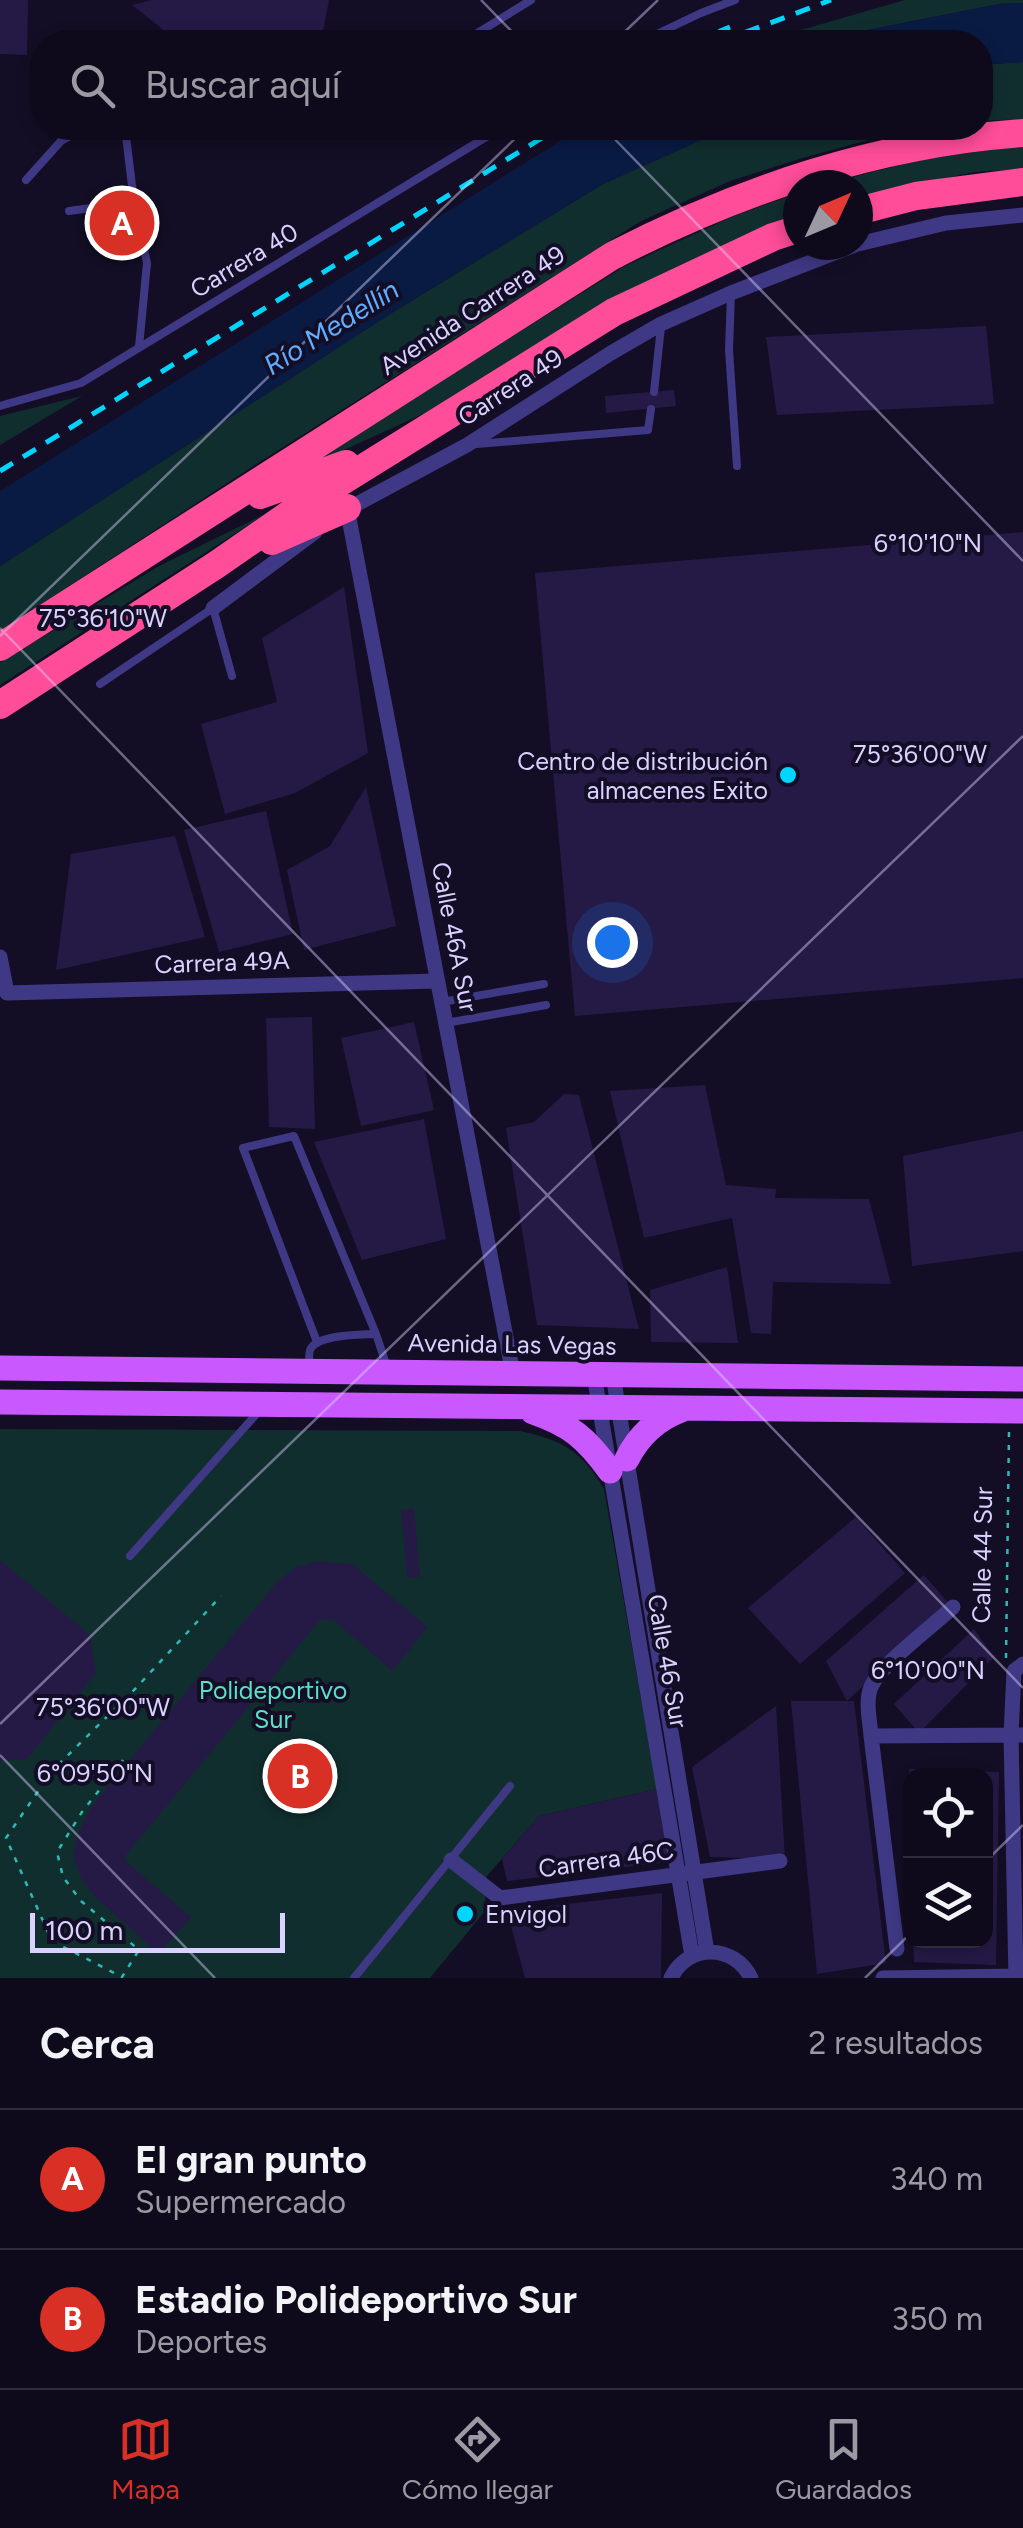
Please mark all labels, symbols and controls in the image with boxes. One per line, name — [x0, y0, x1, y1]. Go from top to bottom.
search box — [30, 30, 993, 140]
icon: search — [65, 58, 120, 113]
text: Buscar aquí — [145, 62, 341, 108]
north arrow — [783, 170, 873, 260]
pin: A — [90, 186, 154, 260]
street label: Carrera 40 — [185, 216, 303, 304]
street label: Avenida Carrera 49 — [374, 239, 570, 381]
water label: Río Medellín — [257, 272, 405, 382]
street label: Carrera 49 — [452, 342, 568, 432]
text: 6°10'10"N — [874, 528, 982, 558]
text: 75°36'10"W — [39, 603, 167, 633]
text: 75°36'00"W — [853, 739, 987, 769]
place label: Centro de distribución almacenes Exito — [517, 746, 768, 805]
marker: Centro de distribución almacenes Exito — [777, 764, 799, 786]
street label: Calle 46A Sur — [426, 859, 484, 1015]
your location — [587, 917, 638, 968]
street label: Carrera 49A — [154, 945, 290, 979]
street label: Avenida Las Vegas — [407, 1327, 617, 1361]
street label: Calle 44 Sur — [966, 1486, 998, 1624]
street label: Calle 46 Sur — [641, 1592, 695, 1731]
text: 6°10'00"N — [871, 1655, 985, 1685]
park label: Polideportivo Sur — [199, 1675, 347, 1734]
text: 75°36'00"W — [36, 1692, 170, 1722]
pin: B — [268, 1738, 332, 1814]
text: 6°09'50"N — [37, 1758, 153, 1788]
map controls — [903, 1768, 993, 1948]
button: locate — [903, 1768, 993, 1858]
street label: Carrera 46C — [536, 1835, 676, 1883]
button: layers — [903, 1858, 993, 1948]
place label: Envigol — [485, 1899, 567, 1929]
marker: Envigol — [454, 1903, 476, 1925]
scale bar — [30, 1908, 285, 1952]
text: 100 m — [45, 1913, 123, 1947]
text: Cerca — [40, 2018, 155, 2069]
text: 2 resultados — [809, 2024, 983, 2062]
text: El gran punto — [135, 2137, 367, 2183]
text: A — [61, 2160, 84, 2198]
text: 340 m — [890, 2160, 983, 2198]
text: Supermercado — [135, 2183, 346, 2221]
text: Estadio Polideportivo Sur — [135, 2277, 577, 2323]
text: B — [63, 2300, 82, 2338]
text: 350 m — [892, 2300, 983, 2338]
text: Deportes — [135, 2323, 267, 2361]
tab: Mapa — [111, 2412, 180, 2506]
tab: Cómo llegar — [402, 2412, 553, 2506]
tab: Guardados — [775, 2412, 912, 2506]

